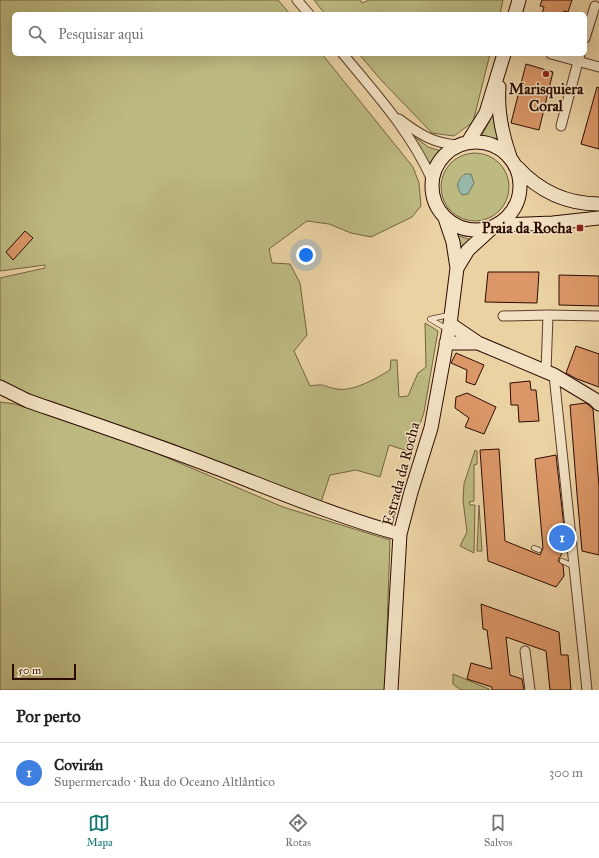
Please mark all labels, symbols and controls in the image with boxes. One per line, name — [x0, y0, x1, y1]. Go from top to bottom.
search box — [12, 12, 587, 56]
icon: search — [26, 23, 48, 45]
text: Pesquisar aqui — [58, 25, 144, 43]
marker: Marisquiera Coral — [541, 69, 551, 79]
place label: Marisquiera Coral — [509, 80, 584, 115]
place label: Praia da Rocha — [482, 219, 573, 237]
marker: Praia da Rocha — [575, 223, 585, 233]
your location — [296, 245, 316, 265]
street label: Estrada da Rocha — [378, 419, 424, 528]
pin: 1 — [549, 523, 575, 553]
scale bar — [12, 662, 76, 681]
text: 50 m — [18, 664, 41, 677]
text: Por perto — [16, 706, 81, 727]
text: Covirán — [54, 756, 103, 774]
text: 1 — [26, 765, 32, 781]
text: 300 m — [549, 765, 583, 781]
text: Supermercado · Rua do Oceano Altlântico — [54, 774, 275, 790]
tab: Mapa — [86, 812, 113, 849]
tab: Rotas — [285, 812, 311, 849]
tab: Salvos — [484, 812, 513, 849]

